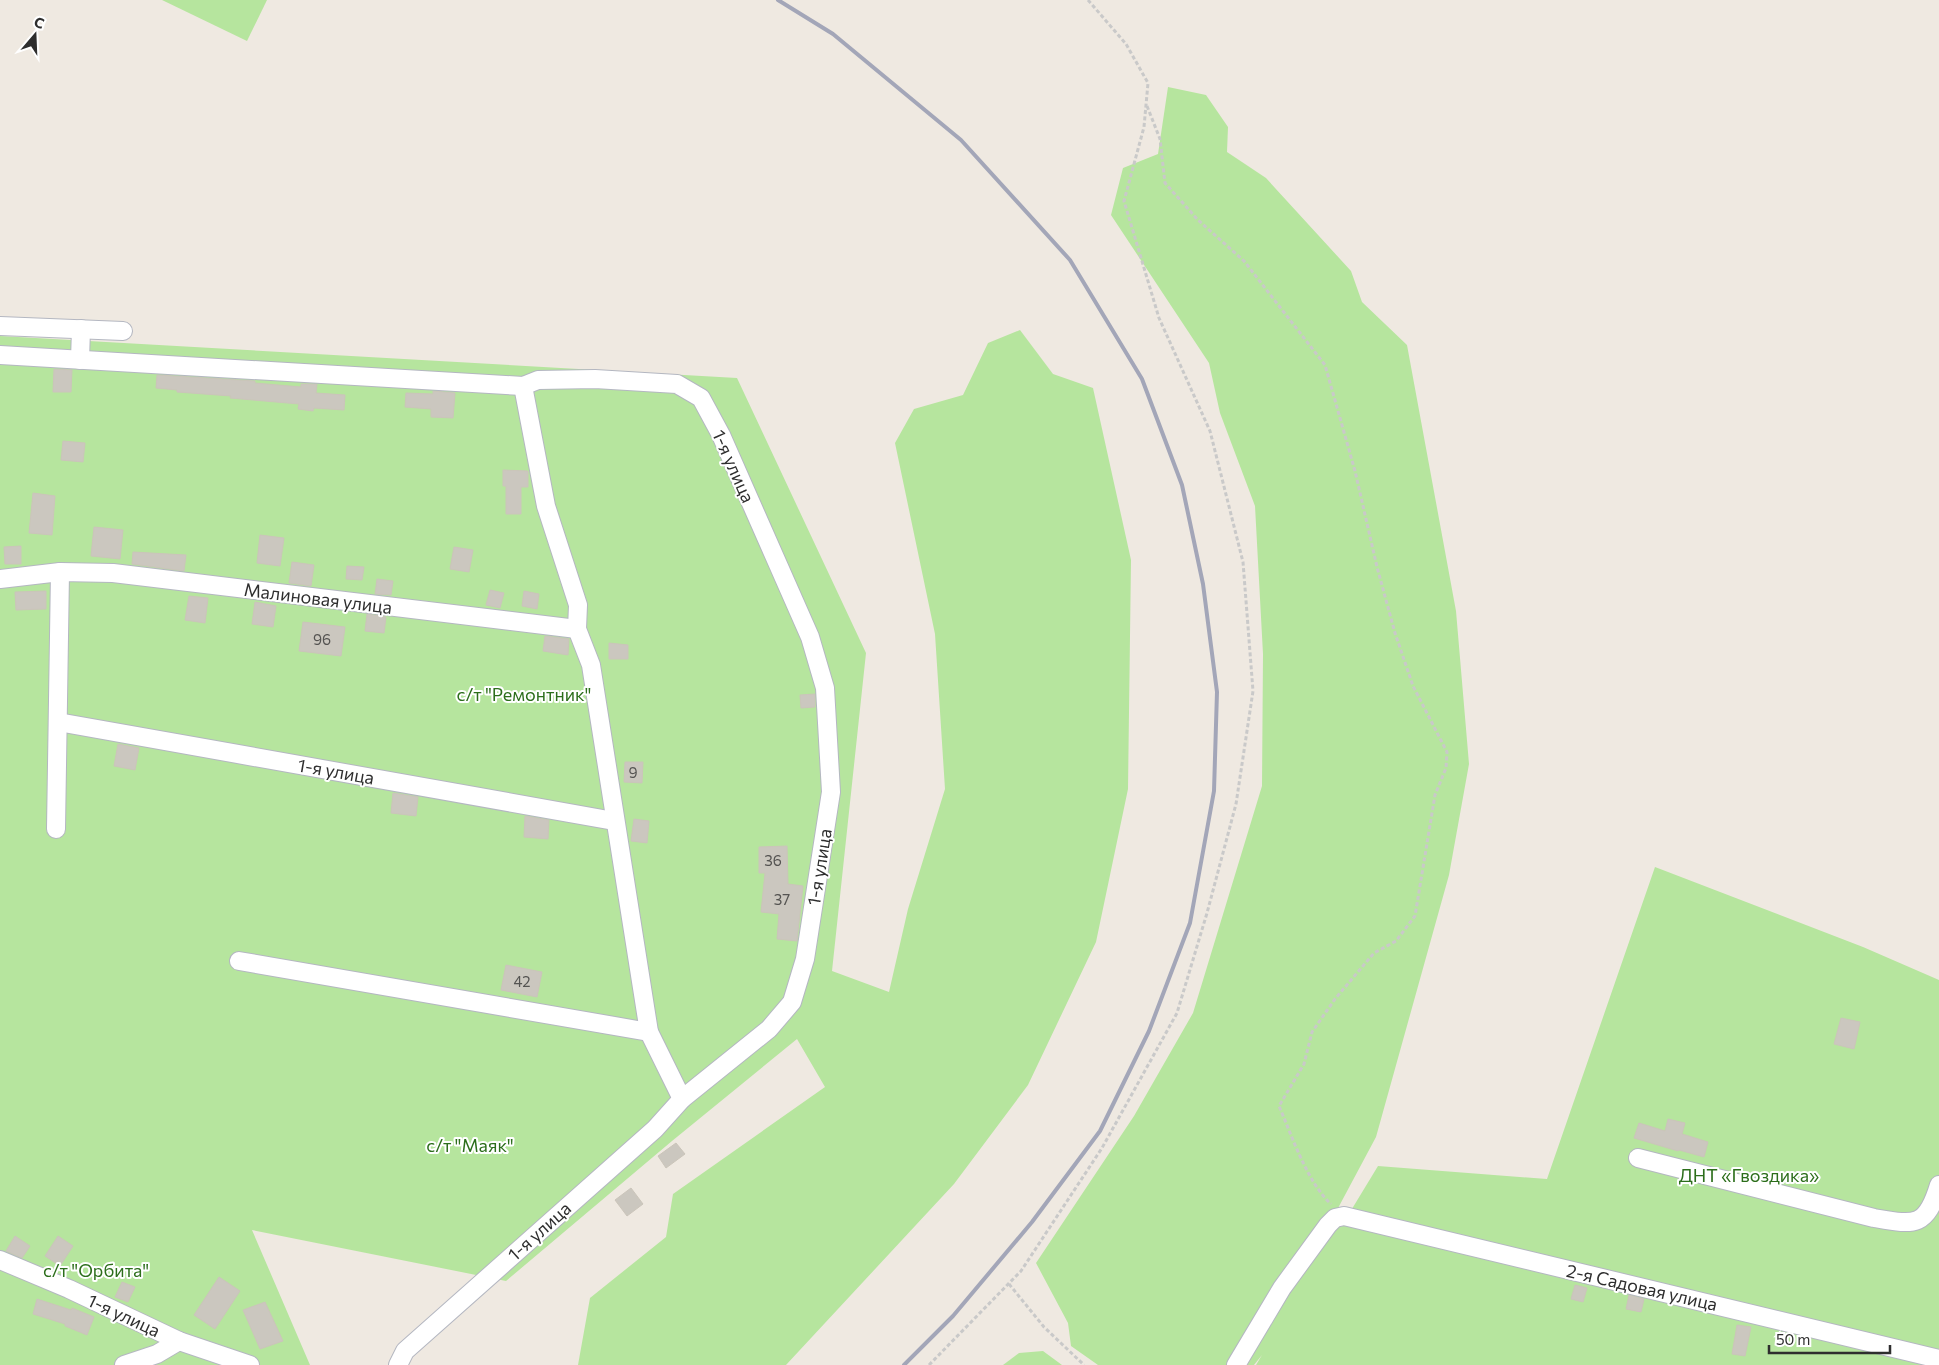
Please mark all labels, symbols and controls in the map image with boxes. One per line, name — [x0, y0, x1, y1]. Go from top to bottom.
north arrow — [10, 10, 60, 60]
text: С — [32, 13, 47, 32]
street label: 1-я улица — [708, 426, 760, 506]
street label: Малиновая улица — [243, 578, 393, 618]
house number: 96 — [313, 630, 331, 648]
park label: с/т "Ремонтник" — [457, 683, 591, 705]
street label: 1-я улица — [296, 753, 376, 789]
house number: 9 — [628, 763, 638, 781]
street label: 1-я улица — [802, 827, 836, 907]
house number: 36 — [764, 851, 782, 869]
house number: 37 — [774, 890, 790, 908]
house number: 42 — [513, 972, 531, 990]
park label: с/т "Маяк" — [426, 1134, 514, 1156]
park label: ДНТ «Гвоздика» — [1679, 1164, 1819, 1186]
street label: 1-я улица — [503, 1197, 575, 1265]
park label: с/т "Орбита" — [43, 1259, 149, 1281]
street label: 2-я Садовая улица — [1564, 1259, 1720, 1315]
street label: 1-я улица — [84, 1289, 164, 1341]
scale bar — [1769, 1322, 1890, 1354]
text: 50 m — [1776, 1330, 1810, 1348]

